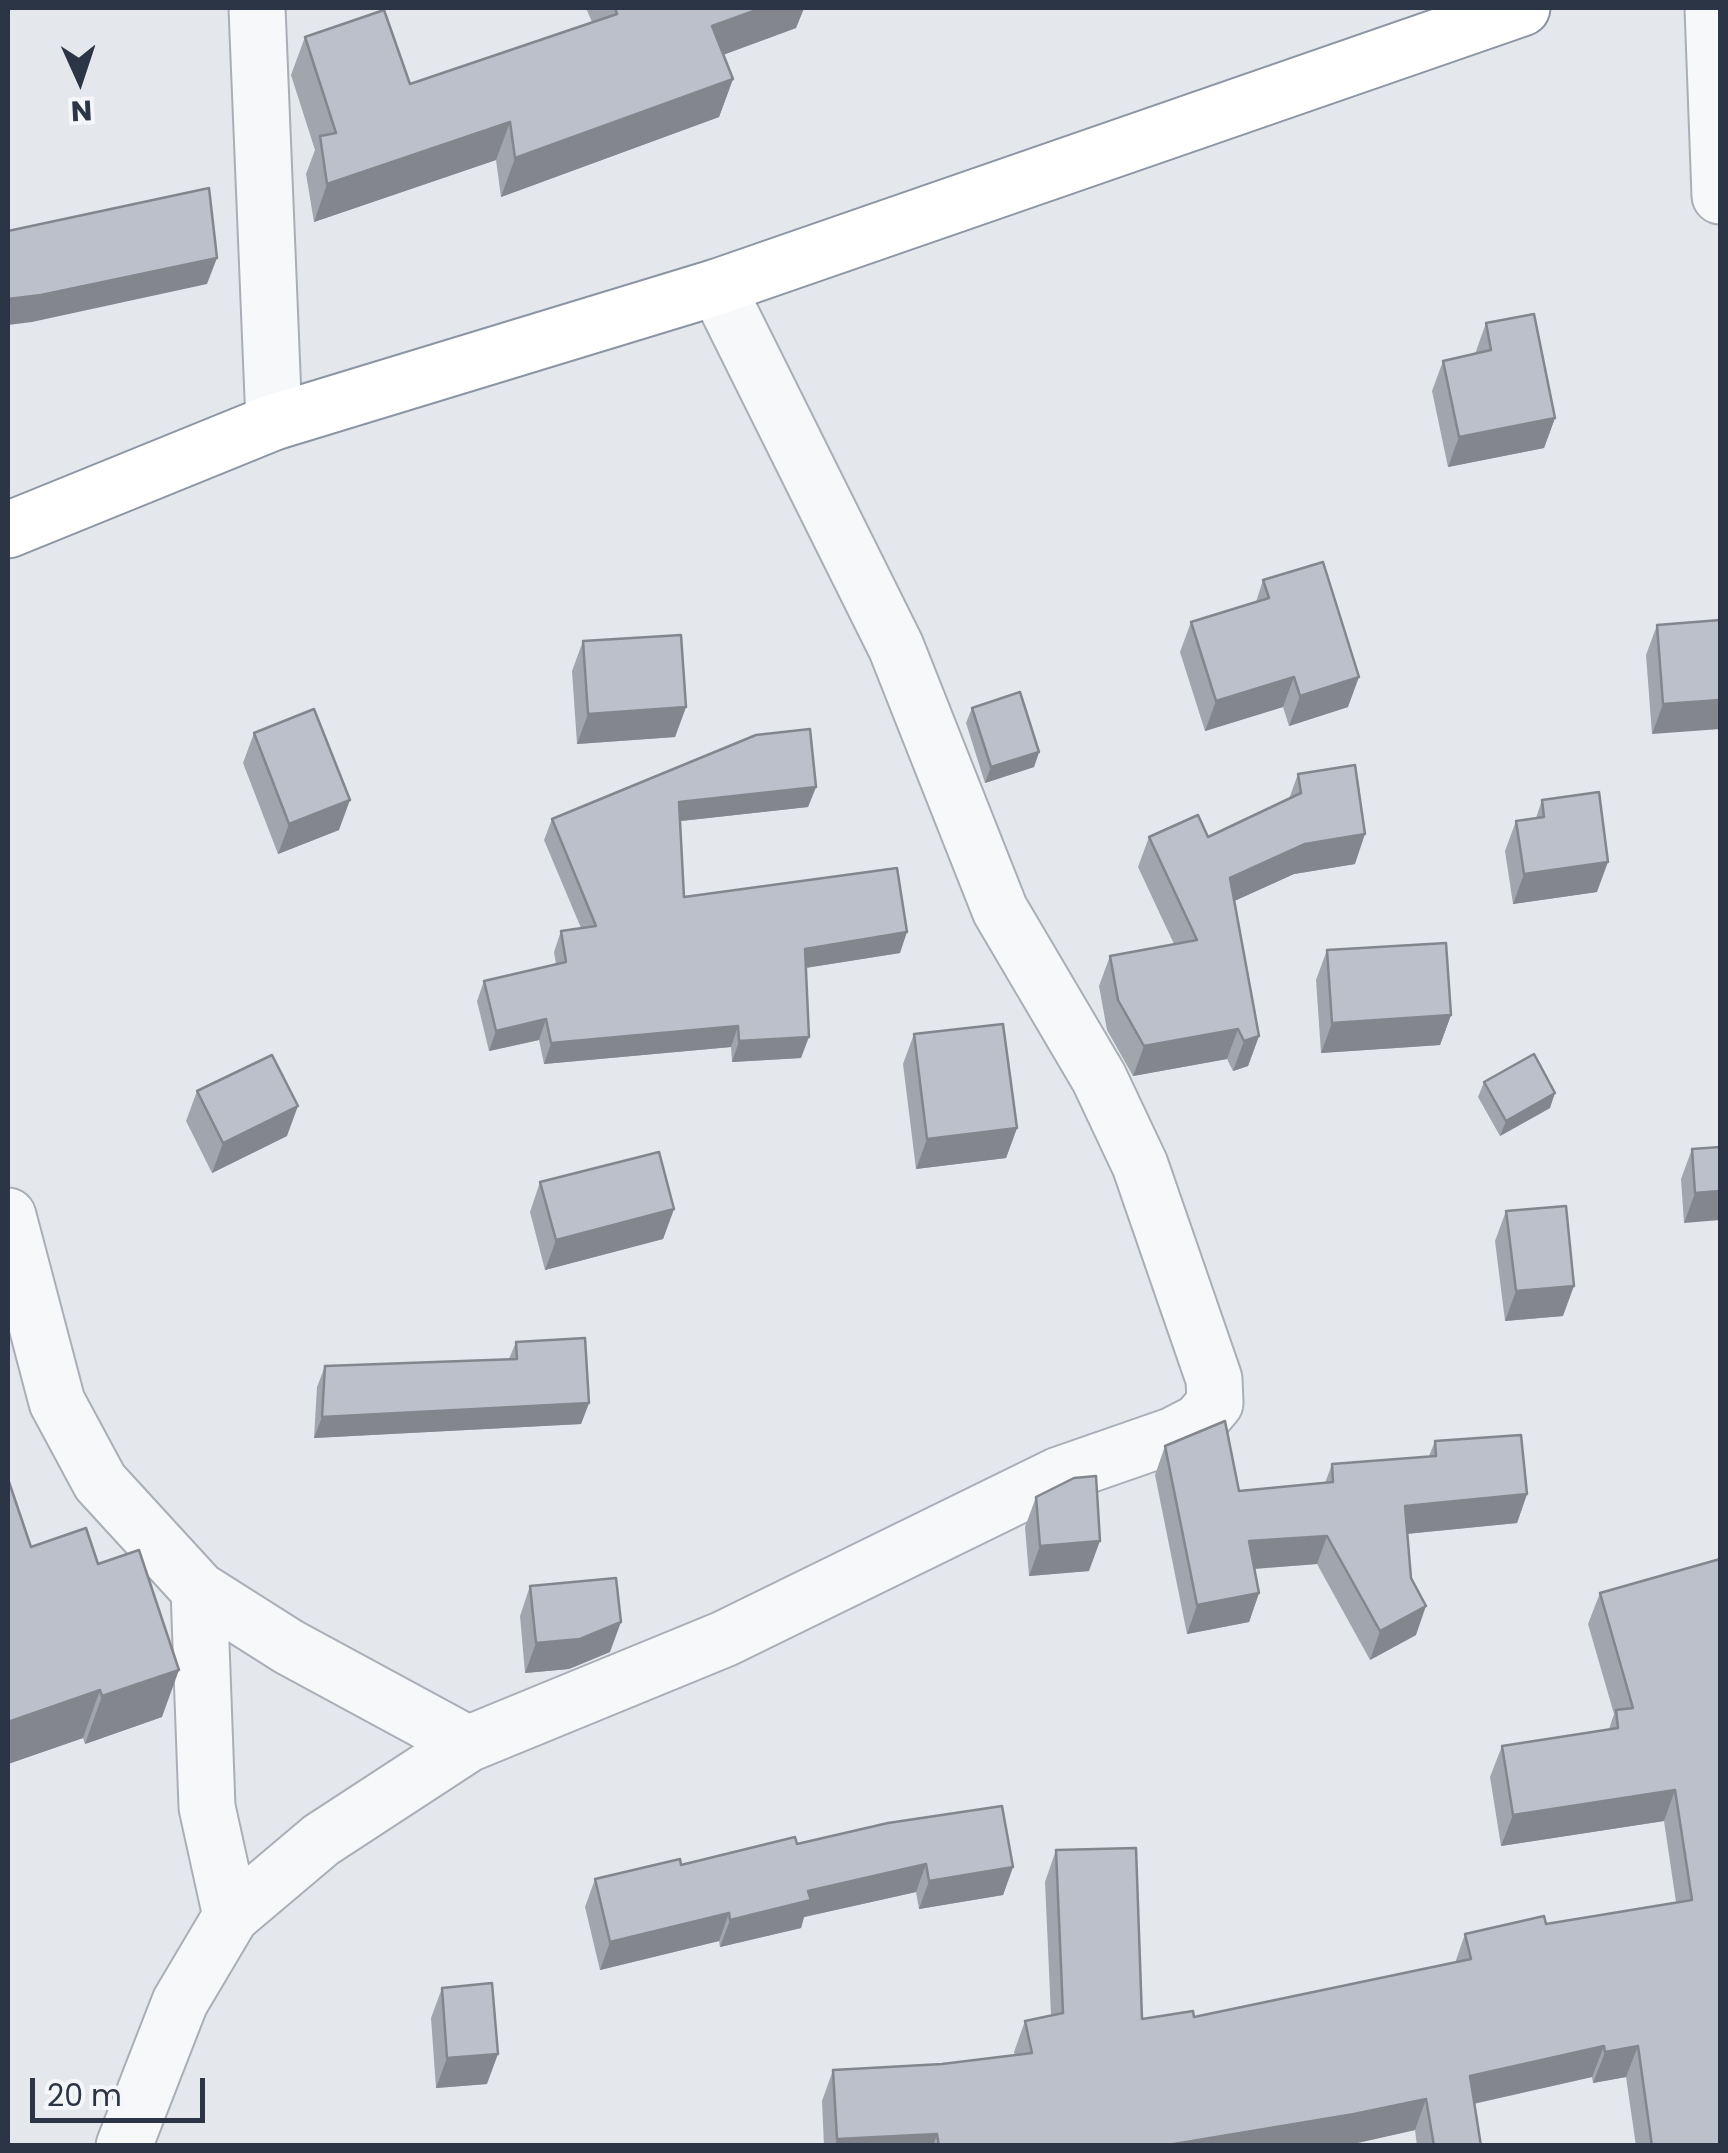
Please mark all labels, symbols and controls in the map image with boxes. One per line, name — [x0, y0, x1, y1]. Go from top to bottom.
north arrow — [30, 30, 130, 130]
text: N — [70, 90, 93, 130]
scale bar — [35, 2058, 210, 2120]
text: 20 m — [47, 2074, 122, 2117]

